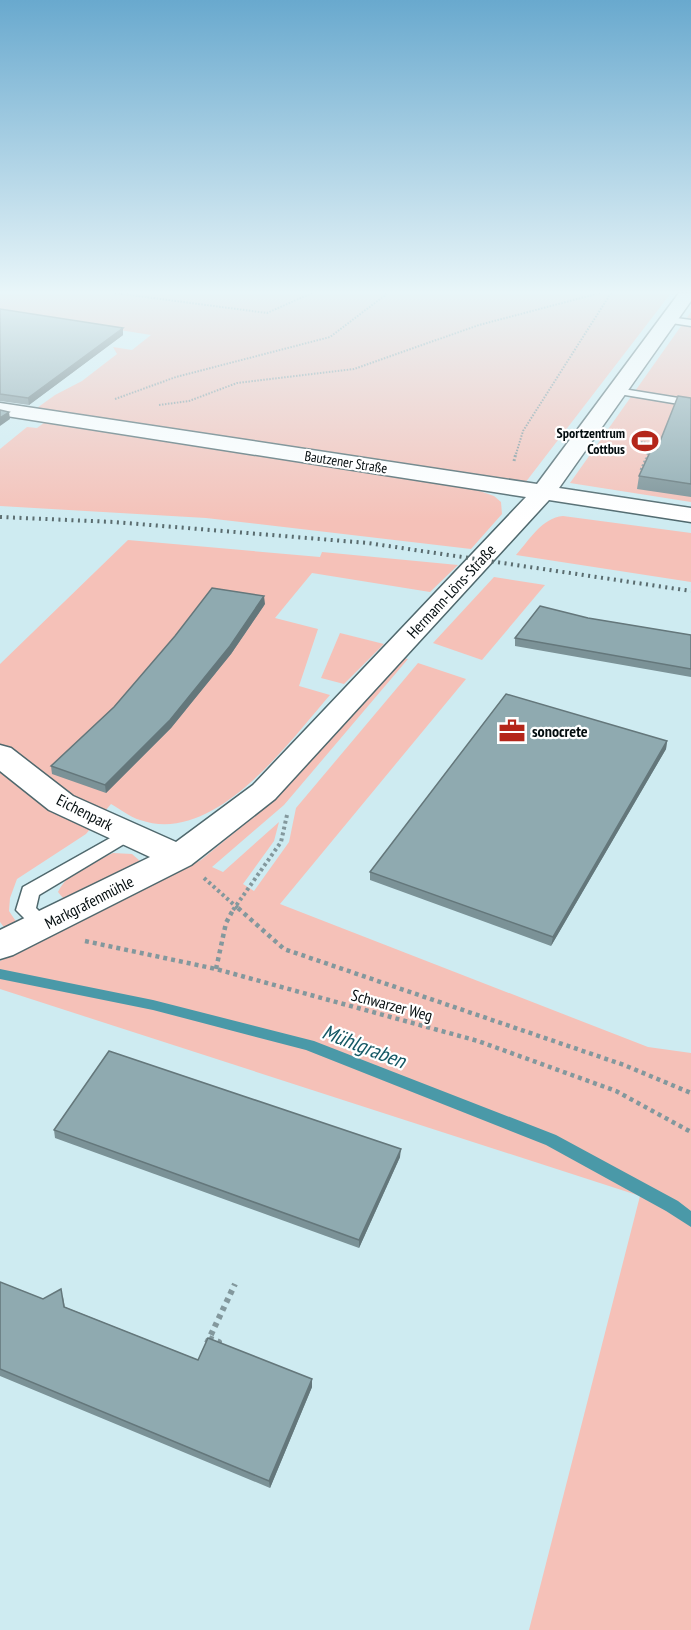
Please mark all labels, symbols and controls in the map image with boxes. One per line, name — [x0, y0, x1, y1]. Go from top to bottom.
place label: Sportzentrum Cottbus — [557, 424, 625, 458]
sports icon: Sportzentrum Cottbus — [630, 426, 660, 456]
street label: Bautzener Straße — [303, 447, 389, 477]
street label: Hermann-Löns-Straße — [402, 540, 500, 642]
office icon: sonocrete — [497, 716, 527, 746]
place label: sonocrete — [532, 721, 588, 741]
street label: Eichenpark — [53, 789, 117, 835]
street label: Markgrafenmühle — [41, 871, 137, 933]
street label: Schwarzer Weg — [349, 985, 435, 1025]
water label: Mühlgraben — [319, 1018, 411, 1075]

